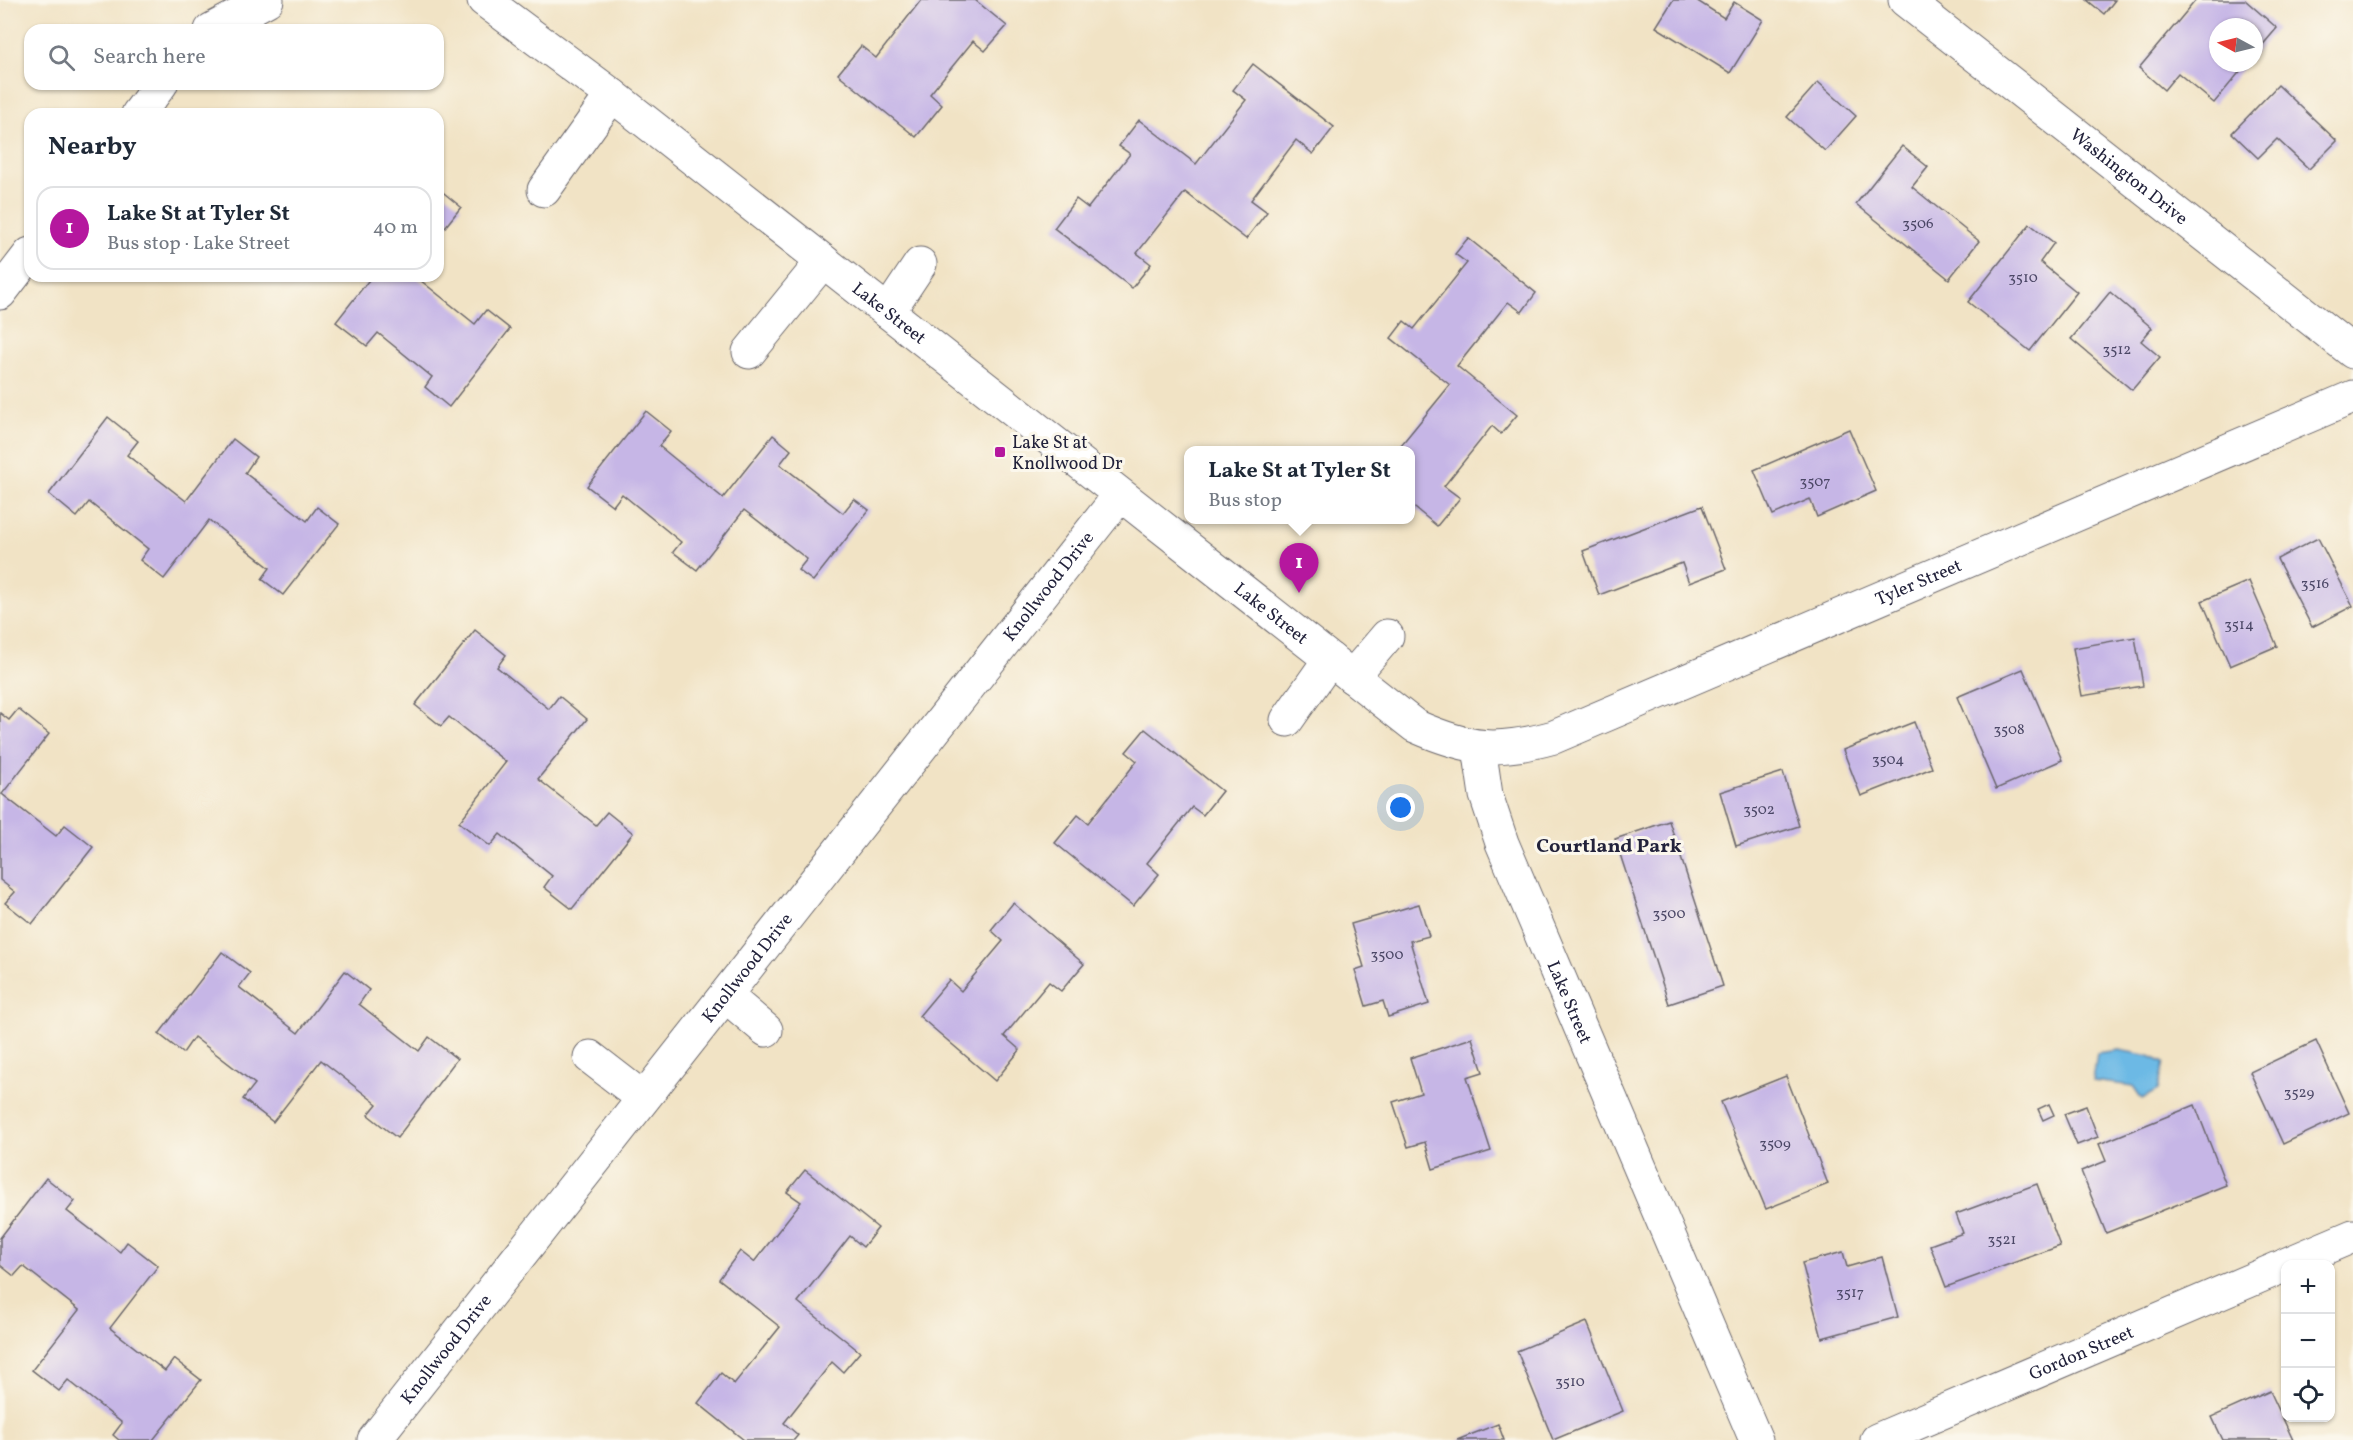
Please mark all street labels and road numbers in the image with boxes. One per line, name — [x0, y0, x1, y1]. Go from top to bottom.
street label: Washington Drive — [2064, 123, 2192, 231]
street label: Lake Street — [846, 277, 931, 351]
street label: Knollwood Drive — [998, 527, 1101, 647]
street label: Tyler Street — [1872, 554, 1966, 613]
street label: Lake Street — [1228, 577, 1313, 651]
street label: Knollwood Drive — [697, 908, 799, 1029]
street label: Lake Street — [1540, 957, 1597, 1048]
street label: Knollwood Drive — [396, 1290, 498, 1410]
street label: Gordon Street — [2025, 1321, 2138, 1387]

